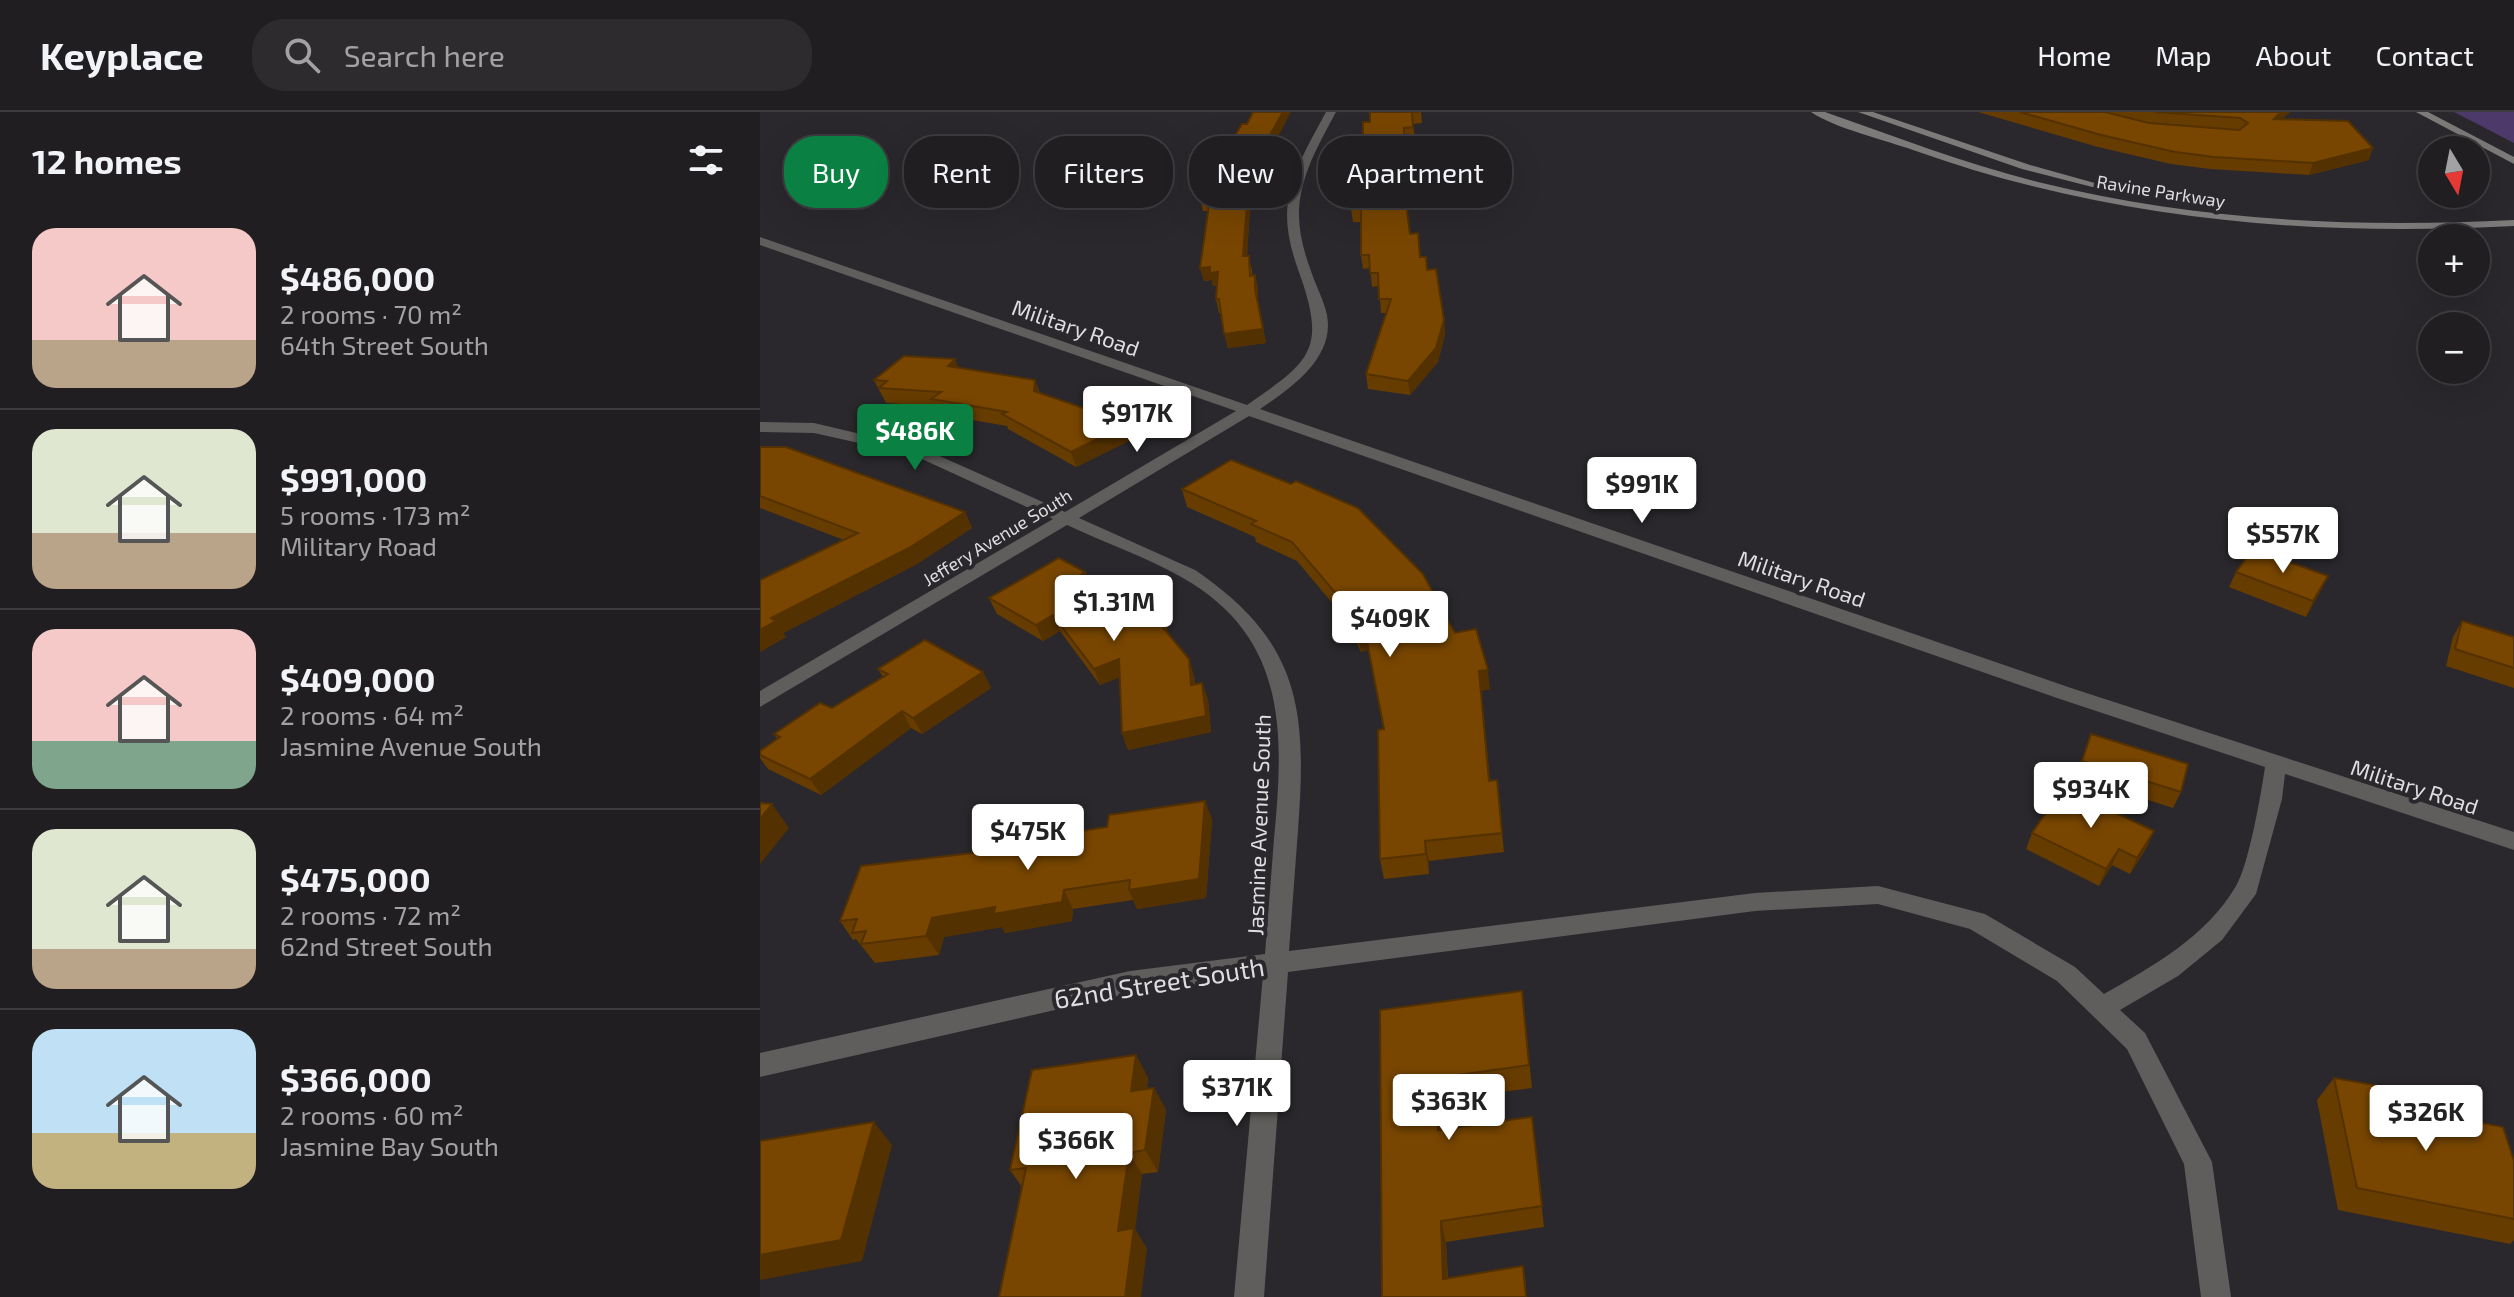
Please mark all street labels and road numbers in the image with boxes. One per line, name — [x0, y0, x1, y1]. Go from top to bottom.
street label: Ravine Parkway — [2095, 170, 2227, 212]
street label: Military Road — [1009, 293, 1143, 361]
street label: Jeffery Avenue South — [918, 484, 1076, 590]
street label: Military Road — [1735, 544, 1869, 612]
street label: Jasmine Avenue South — [1241, 714, 1275, 936]
street label: Military Road — [2348, 753, 2482, 819]
street label: 62nd Street South — [1052, 950, 1266, 1014]

